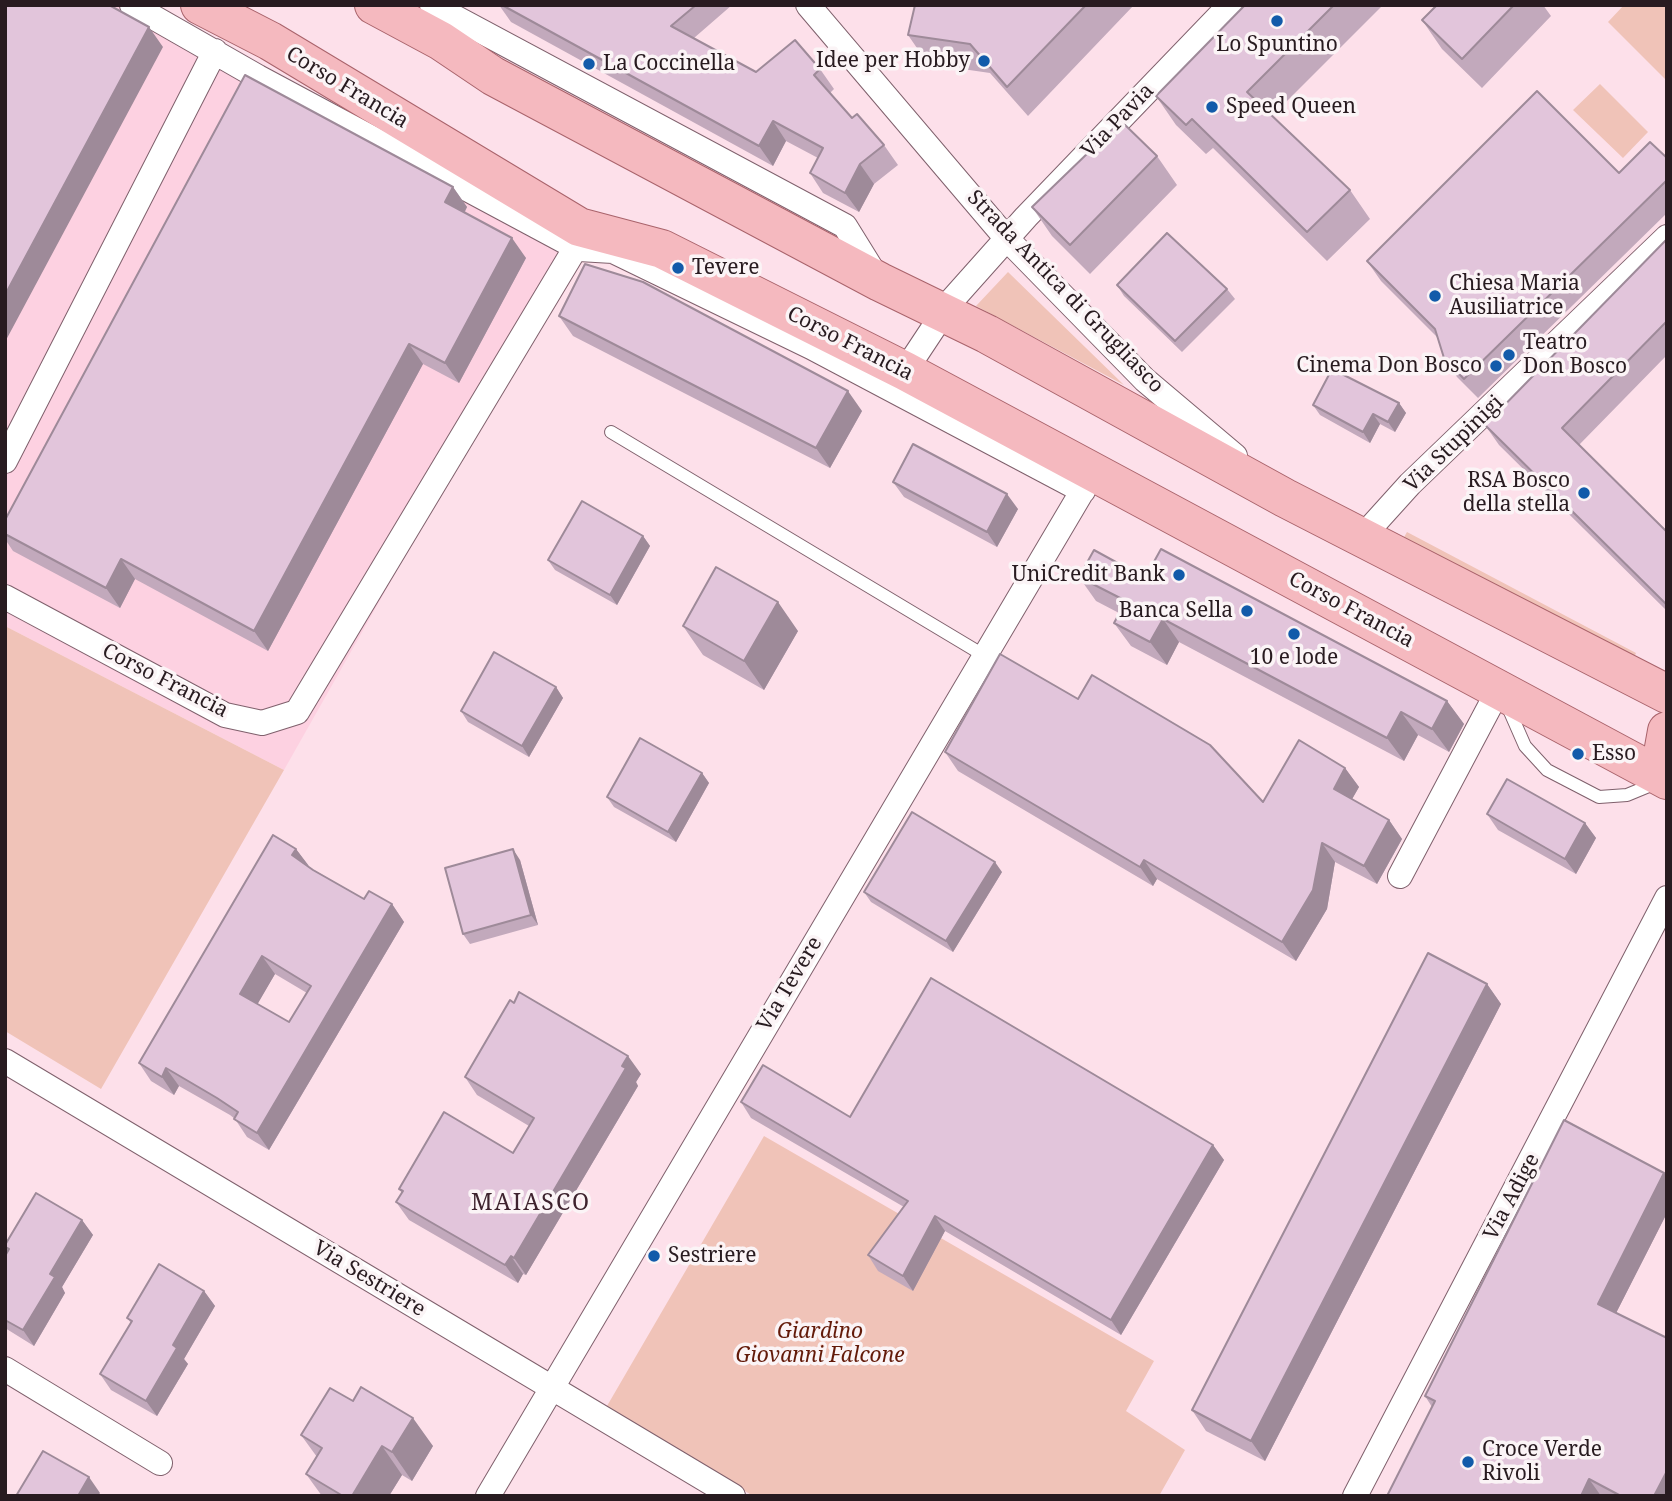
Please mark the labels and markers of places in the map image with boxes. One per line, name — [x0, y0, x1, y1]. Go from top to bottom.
marker: Lo Spuntino — [1269, 13, 1285, 29]
place label: Lo Spuntino — [1216, 32, 1338, 58]
place label: Idee per Hobby — [816, 48, 970, 74]
place label: La Coccinella — [603, 51, 735, 77]
marker: Idee per Hobby — [976, 53, 992, 69]
marker: La Coccinella — [581, 56, 597, 72]
place label: Speed Queen — [1226, 94, 1356, 120]
marker: Speed Queen — [1204, 99, 1220, 115]
place label: Tevere — [692, 255, 760, 281]
marker: Tevere — [670, 260, 686, 276]
place label: Chiesa Maria Ausiliatrice — [1449, 271, 1580, 321]
marker: Chiesa Maria Ausiliatrice — [1427, 288, 1443, 304]
place label: Teatro Don Bosco — [1523, 330, 1627, 380]
marker: Teatro Don Bosco — [1501, 347, 1517, 363]
place label: Cinema Don Bosco — [1296, 353, 1482, 379]
marker: Cinema Don Bosco — [1488, 358, 1504, 374]
place label: RSA Bosco della stella — [1463, 468, 1570, 518]
marker: RSA Bosco della stella — [1576, 485, 1592, 501]
place label: UniCredit Bank — [1012, 562, 1165, 588]
marker: UniCredit Bank — [1171, 567, 1187, 583]
place label: Banca Sella — [1119, 598, 1233, 624]
marker: Banca Sella — [1239, 603, 1255, 619]
marker: 10 e lode — [1286, 626, 1302, 642]
place label: 10 e lode — [1250, 645, 1338, 671]
place label: Esso — [1592, 741, 1636, 767]
marker: Esso — [1570, 746, 1586, 762]
place label: Sestriere — [668, 1243, 756, 1269]
marker: Sestriere — [646, 1248, 662, 1264]
place label: Croce Verde Rivoli — [1482, 1437, 1602, 1487]
marker: Croce Verde Rivoli — [1460, 1454, 1476, 1470]

